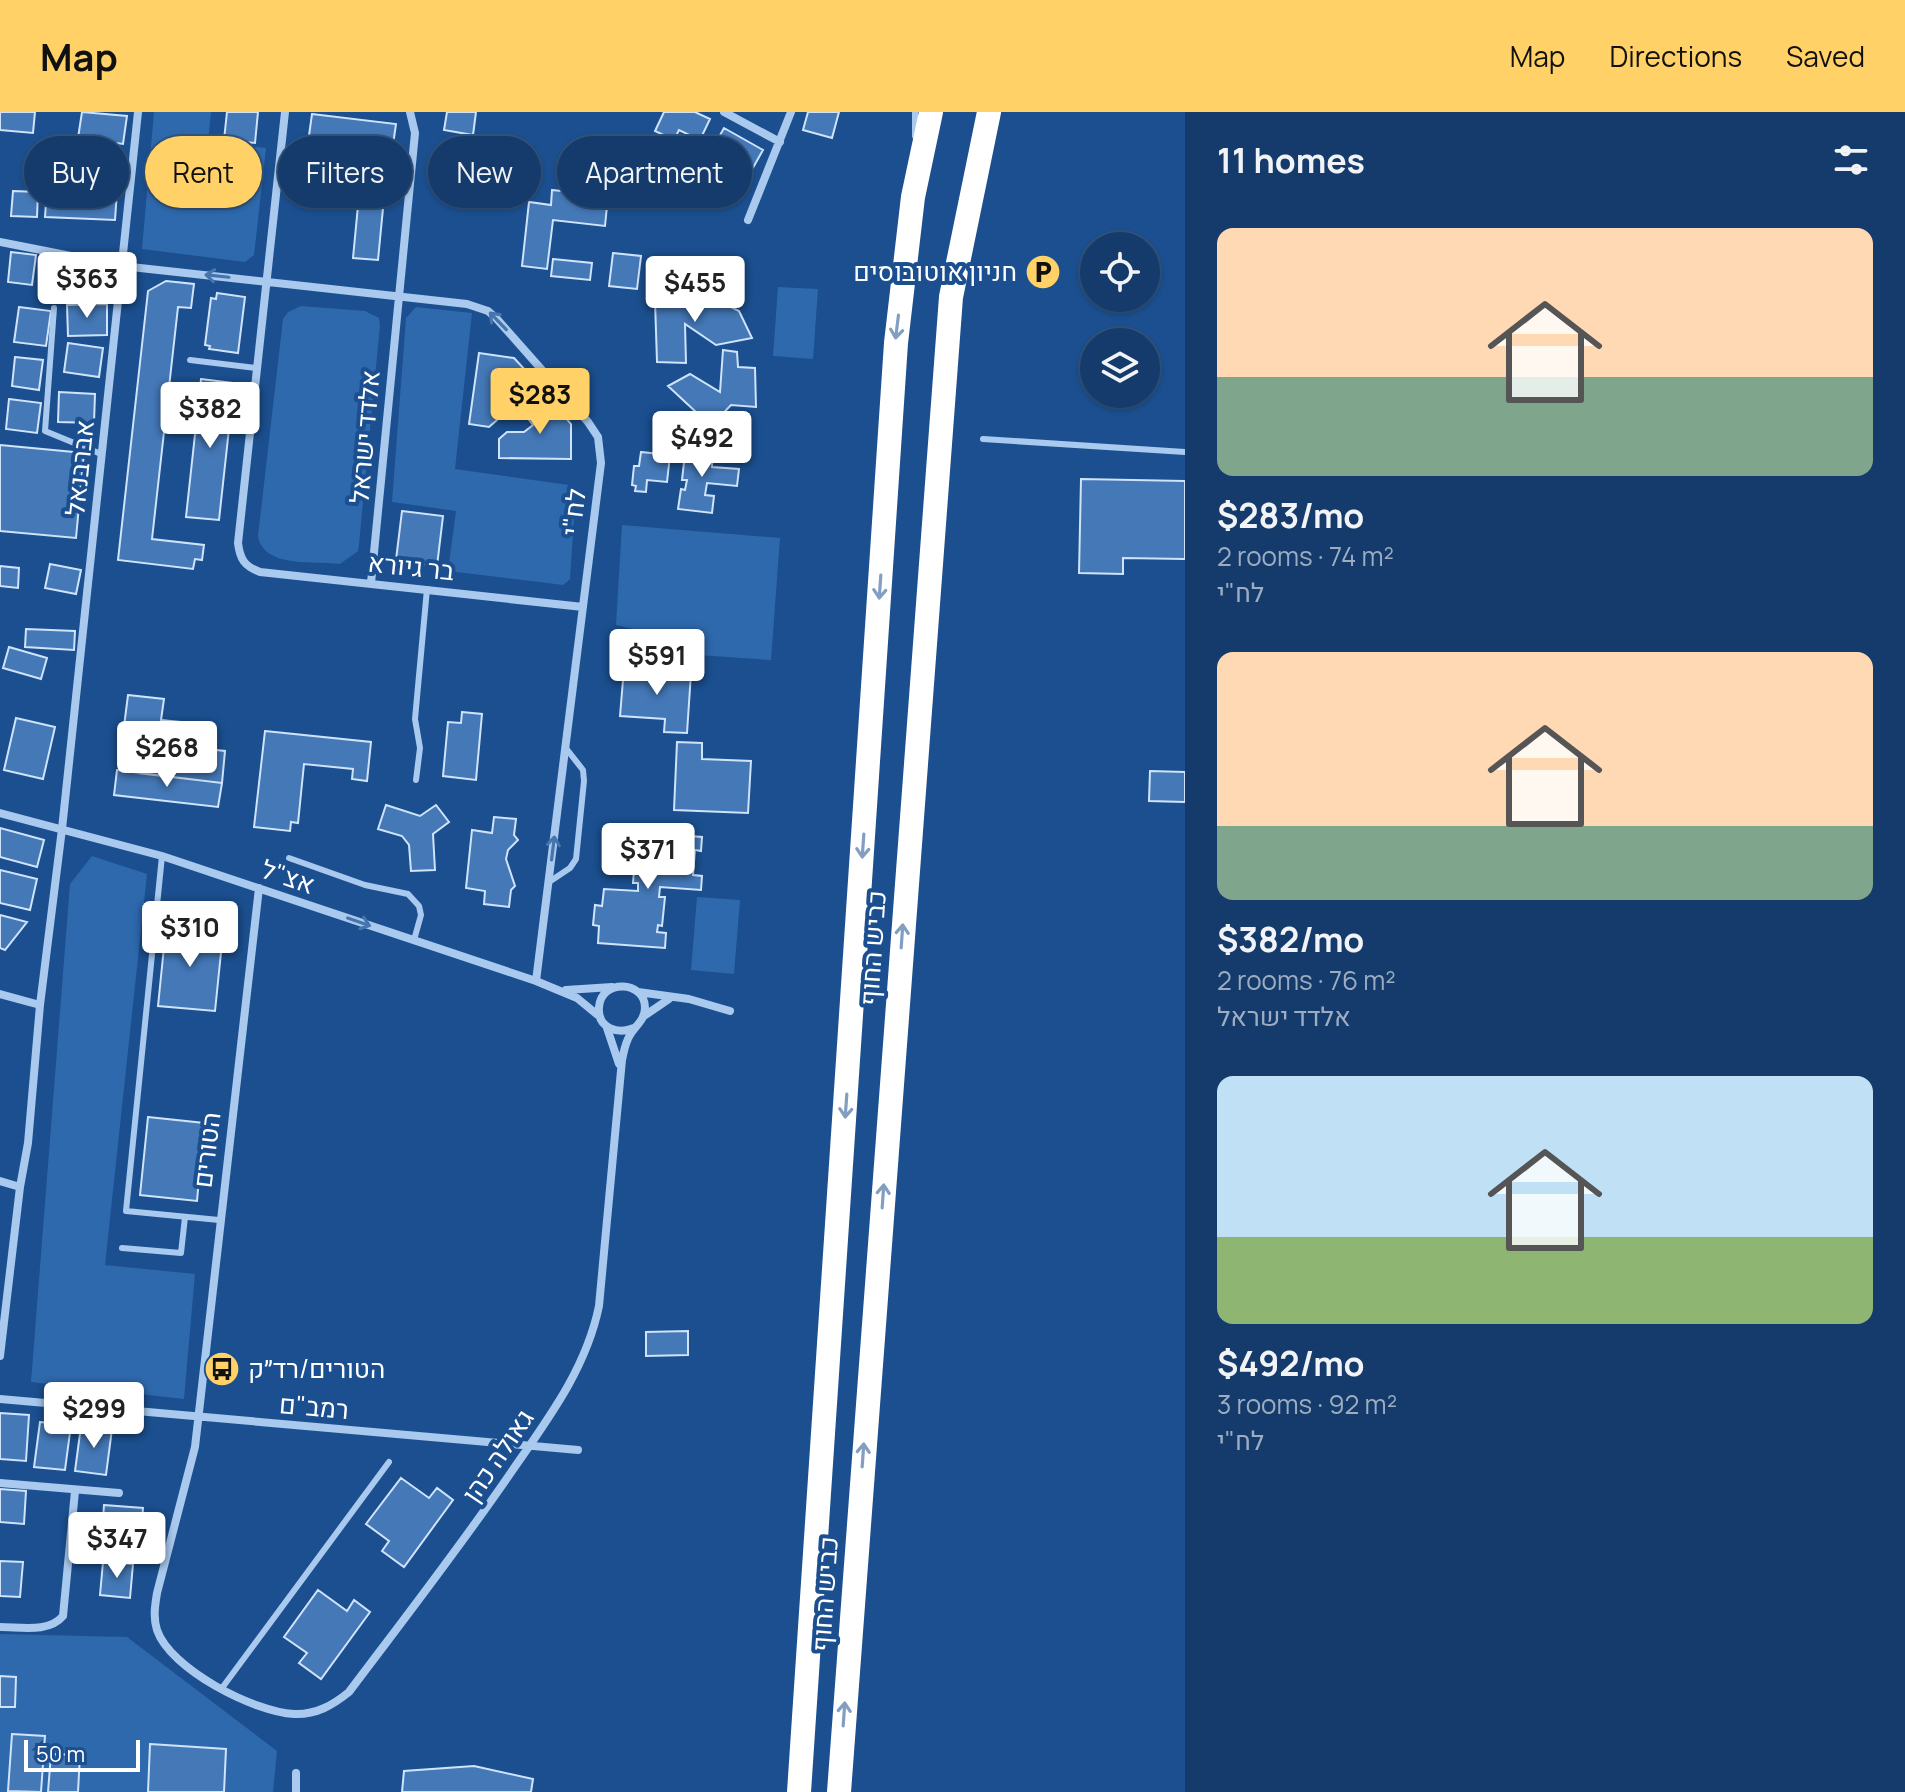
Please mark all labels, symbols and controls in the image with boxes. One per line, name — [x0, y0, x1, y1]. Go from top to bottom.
text: Map — [40, 30, 118, 82]
text: Map — [1510, 37, 1565, 75]
text: Directions — [1609, 37, 1742, 75]
text: Saved — [1786, 37, 1865, 75]
chip: Buy — [24, 136, 129, 208]
chip: Rent — [145, 136, 262, 208]
chip: Filters — [278, 136, 412, 208]
chip: New — [428, 136, 541, 208]
chip: Apartment — [557, 136, 752, 208]
text: 11 homes — [1217, 137, 1365, 183]
icon: filters — [1829, 138, 1873, 182]
map controls — [1080, 232, 1160, 408]
button: locate — [1080, 232, 1160, 312]
pin: $363 — [40, 252, 134, 320]
place label: חניון אוטובוסים — [853, 253, 1017, 289]
parking icon: חניון אוטובוסים — [1024, 253, 1062, 291]
pin: $455 — [648, 256, 742, 324]
text: $363 — [56, 260, 118, 296]
text: $455 — [664, 264, 726, 300]
one-way arrow — [204, 268, 231, 283]
icon: home — [1473, 280, 1617, 424]
one-way arrow — [489, 312, 508, 331]
one-way arrow — [890, 313, 905, 340]
button: layers — [1080, 328, 1160, 408]
pin: $283 — [493, 368, 587, 436]
street label: אלדד ישראל — [340, 369, 388, 505]
text: $283 — [509, 376, 571, 412]
pin: $382 — [163, 382, 257, 450]
text: $382 — [179, 390, 241, 426]
pin: $492 — [655, 411, 749, 479]
street label: אברבנאל — [56, 418, 102, 518]
text: $492 — [670, 419, 734, 455]
street label: לח"י — [552, 486, 594, 537]
text: $283/mo — [1217, 492, 1364, 538]
text: 2 rooms · 74 m² — [1217, 538, 1394, 574]
street label: בר גיורא — [366, 544, 456, 588]
one-way arrow — [872, 573, 887, 600]
text: לח"י — [1217, 574, 1264, 610]
pin: $591 — [610, 629, 704, 697]
text: $591 — [627, 637, 687, 673]
icon: home — [1473, 704, 1617, 848]
pin: $268 — [120, 721, 214, 789]
text: $268 — [135, 729, 199, 765]
pin: $371 — [601, 823, 695, 891]
text: $371 — [620, 831, 676, 867]
one-way arrow — [855, 832, 870, 859]
one-way arrow — [546, 836, 561, 861]
street label: אצ"ל — [257, 850, 320, 902]
street label: כביש החוף — [850, 889, 894, 1007]
pin: $310 — [143, 901, 237, 969]
text: $310 — [160, 909, 220, 945]
one-way arrow — [346, 915, 371, 930]
text: $382/mo — [1217, 916, 1364, 962]
one-way arrow — [895, 923, 910, 950]
text: 2 rooms · 76 m² — [1217, 962, 1396, 998]
text: אלדד ישראל — [1217, 998, 1351, 1034]
one-way arrow — [838, 1092, 853, 1118]
street label: הטורים — [184, 1110, 229, 1190]
icon: home — [1473, 1128, 1617, 1272]
one-way arrow — [876, 1183, 891, 1210]
text: $492/mo — [1217, 1340, 1365, 1386]
bus stop icon: הטורים/רד״ק — [203, 1350, 241, 1388]
place label: הטורים/רד״ק — [248, 1350, 385, 1386]
pin: $299 — [47, 1382, 141, 1450]
street label: רמב"ם — [278, 1385, 350, 1427]
text: 3 rooms · 92 m² — [1217, 1386, 1397, 1422]
text: $299 — [62, 1390, 126, 1426]
street label: גאולה כהן — [453, 1402, 541, 1509]
text: לח"י — [1217, 1422, 1264, 1458]
one-way arrow — [856, 1442, 871, 1469]
pin: $347 — [70, 1512, 164, 1580]
text: $347 — [86, 1520, 148, 1556]
street label: כביש החוף — [802, 1535, 846, 1653]
one-way arrow — [837, 1701, 852, 1728]
scale bar — [24, 1736, 140, 1772]
text: 50 m — [36, 1739, 85, 1769]

